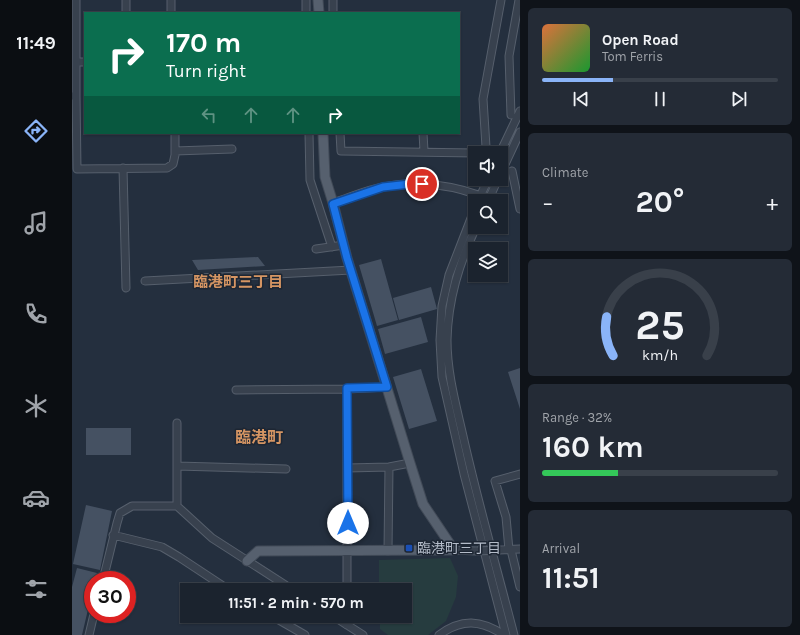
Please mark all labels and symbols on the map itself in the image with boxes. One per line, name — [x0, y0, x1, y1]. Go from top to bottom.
pin — [405, 167, 439, 201]
district label: 臨港町三丁目 — [193, 273, 283, 291]
district label: 臨港町 — [235, 428, 283, 447]
position arrow — [327, 502, 369, 544]
place label: 臨港町三丁目 — [417, 540, 501, 557]
marker: 臨港町三丁目 — [404, 543, 414, 553]
speed limit sign: 30 — [84, 571, 136, 623]

